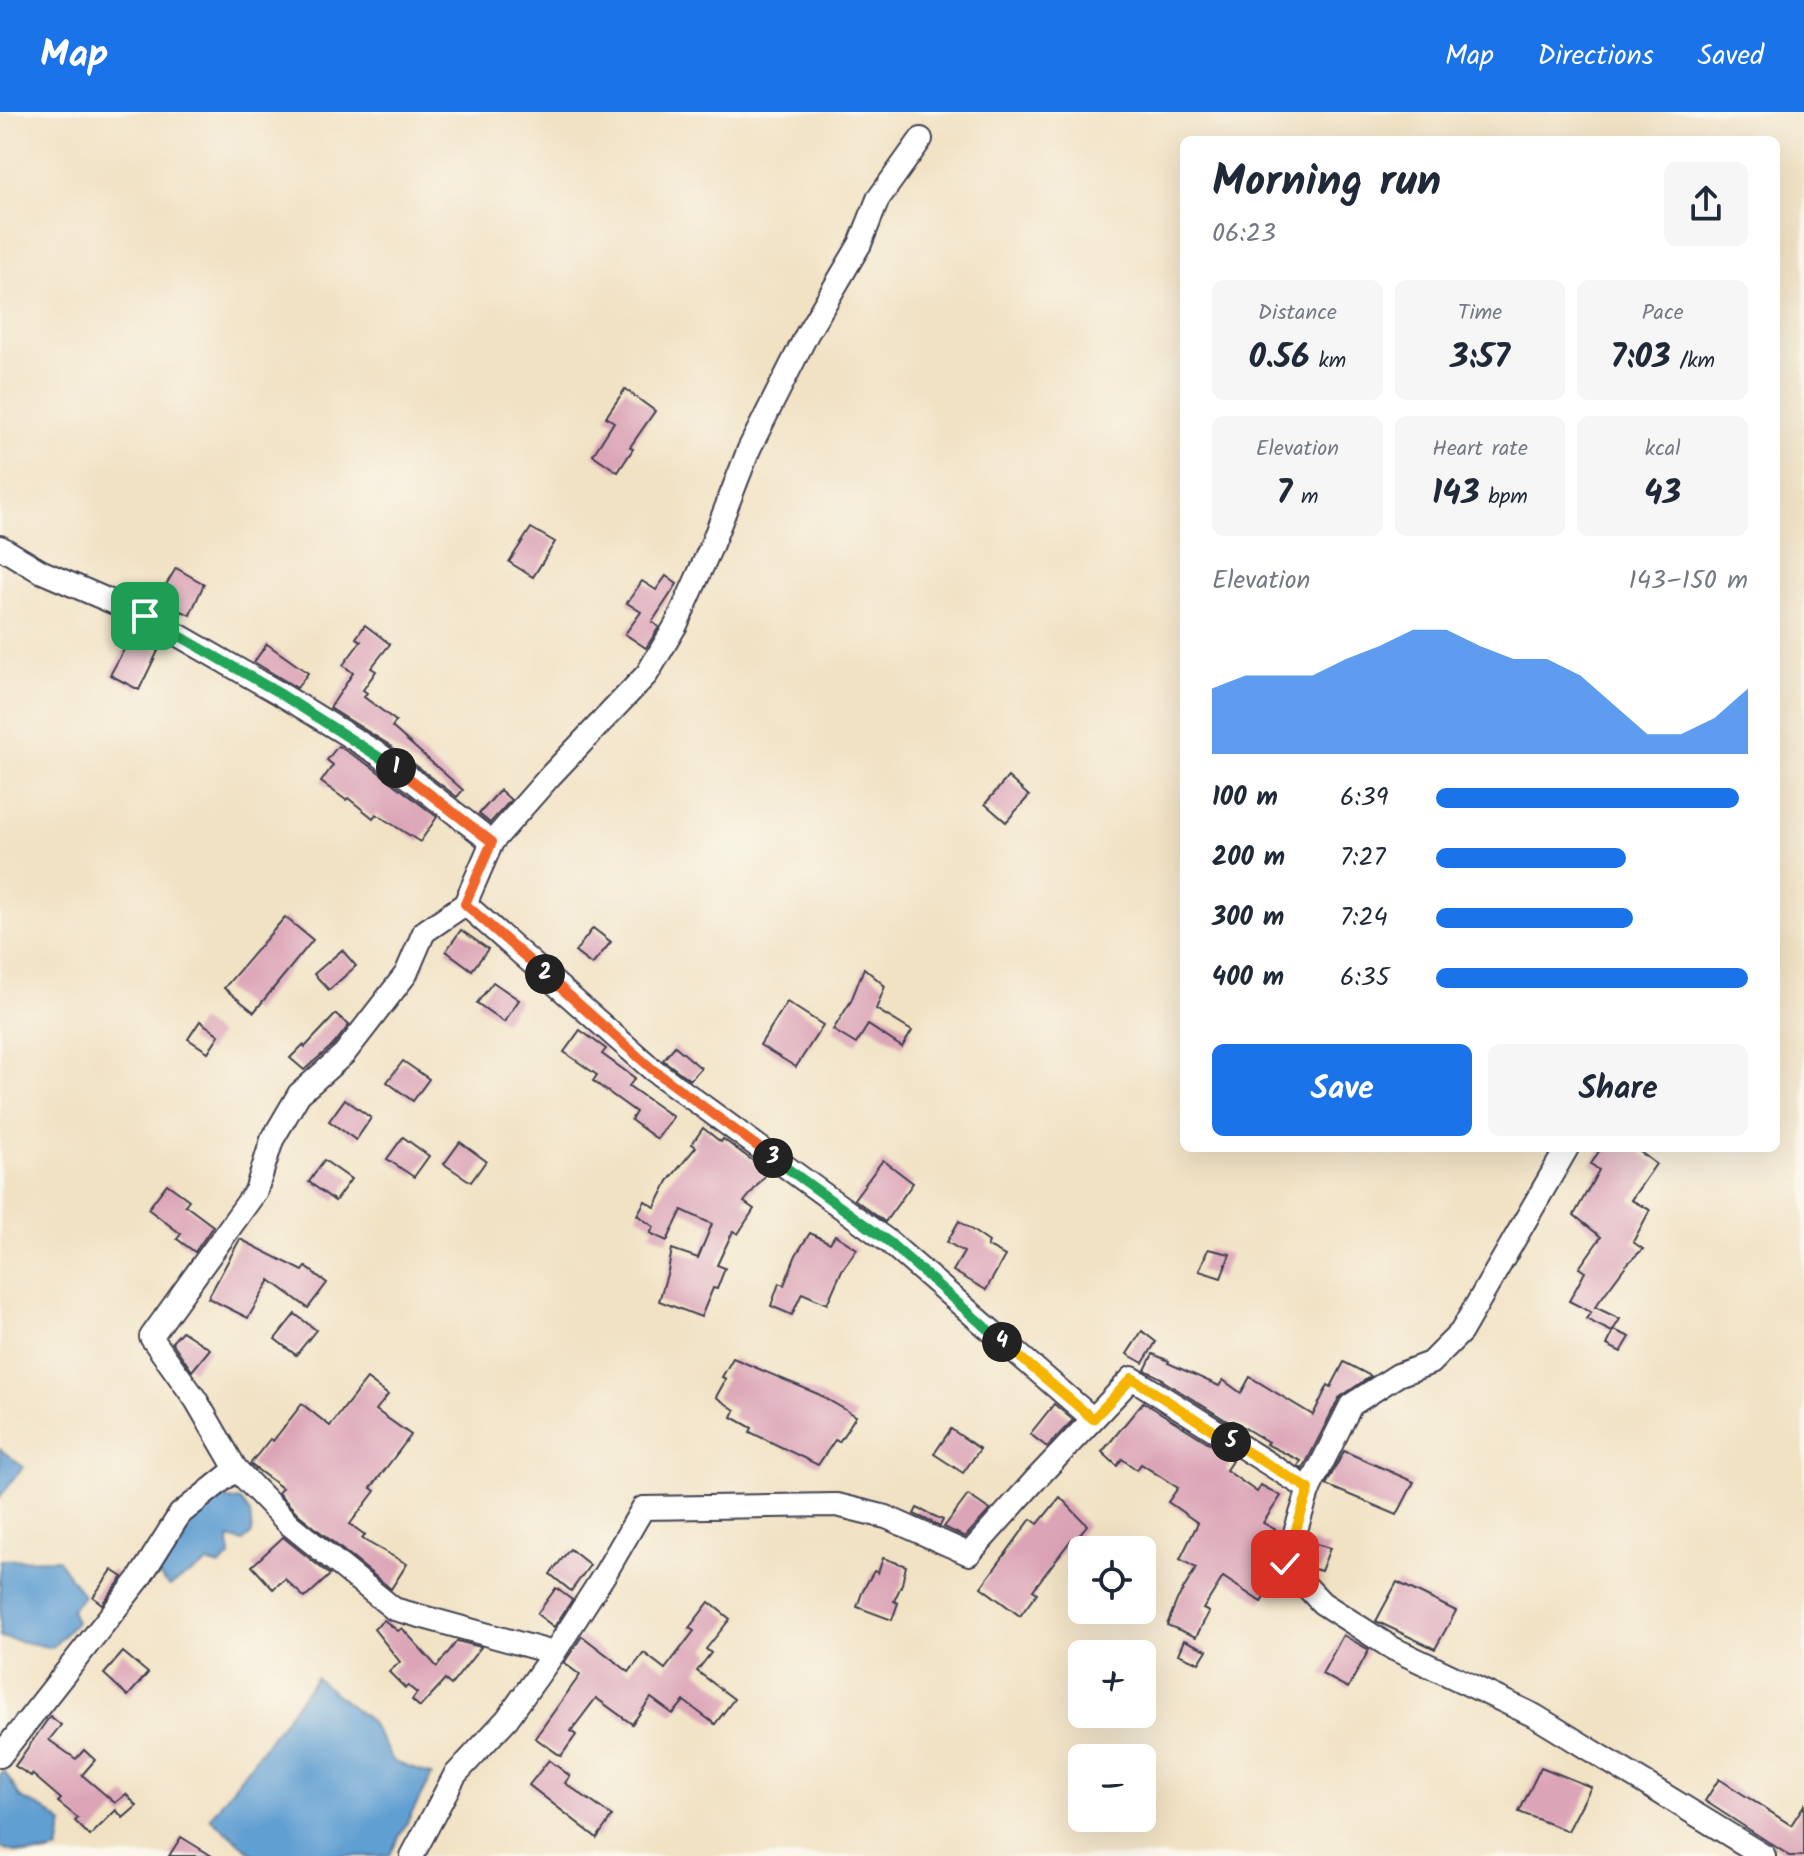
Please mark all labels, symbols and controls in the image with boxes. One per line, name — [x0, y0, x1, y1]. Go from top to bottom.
text: Map — [40, 26, 109, 86]
text: Map — [1445, 34, 1494, 79]
text: Directions — [1538, 34, 1654, 79]
text: Saved — [1698, 34, 1764, 79]
text: Morning run — [1212, 148, 1441, 218]
button: share — [1664, 162, 1748, 246]
text: 06:23 — [1212, 213, 1276, 255]
text: Distance — [1258, 296, 1337, 331]
text: Time — [1458, 296, 1502, 331]
text: Pace — [1642, 296, 1684, 331]
text: 0.56 — [1248, 331, 1310, 385]
text: 3:57 — [1450, 331, 1510, 385]
text: 7:03 — [1610, 331, 1671, 385]
text: km — [1310, 344, 1346, 379]
text: /km — [1671, 344, 1715, 379]
text: Elevation — [1256, 432, 1339, 467]
text: Heart rate — [1432, 432, 1528, 467]
text: kcal — [1645, 432, 1681, 467]
text: 7 — [1276, 467, 1292, 521]
text: 143 — [1432, 467, 1479, 521]
text: 43 — [1644, 467, 1681, 521]
text: m — [1292, 480, 1319, 515]
text: bpm — [1479, 480, 1528, 515]
text: Elevation — [1212, 560, 1310, 602]
text: 143–150 m — [1629, 560, 1748, 602]
pin — [111, 582, 179, 650]
icon: arrive — [123, 594, 167, 638]
pin: 1 — [376, 748, 416, 788]
text: 1 — [393, 750, 399, 785]
text: 100 m — [1212, 777, 1278, 819]
text: 6:39 — [1340, 777, 1388, 819]
text: 200 m — [1212, 837, 1285, 879]
text: 7:27 — [1340, 837, 1385, 879]
text: 300 m — [1212, 897, 1284, 939]
text: 7:24 — [1340, 897, 1388, 939]
pin: 2 — [525, 954, 565, 994]
text: 2 — [539, 956, 551, 991]
text: 400 m — [1212, 957, 1284, 999]
text: 6:35 — [1340, 957, 1390, 999]
button: Save — [1212, 1044, 1472, 1136]
button: Share — [1488, 1044, 1748, 1136]
pin: 3 — [753, 1138, 793, 1178]
text: 3 — [767, 1140, 779, 1175]
pin: 4 — [982, 1322, 1022, 1362]
text: 4 — [996, 1324, 1008, 1359]
pin: 5 — [1211, 1422, 1251, 1462]
text: 5 — [1225, 1424, 1237, 1459]
pin — [1251, 1530, 1319, 1598]
map controls — [1068, 1536, 1156, 1832]
button: locate — [1068, 1536, 1156, 1624]
icon: check — [1263, 1542, 1307, 1586]
button: + — [1068, 1640, 1156, 1728]
button: − — [1068, 1744, 1156, 1832]

